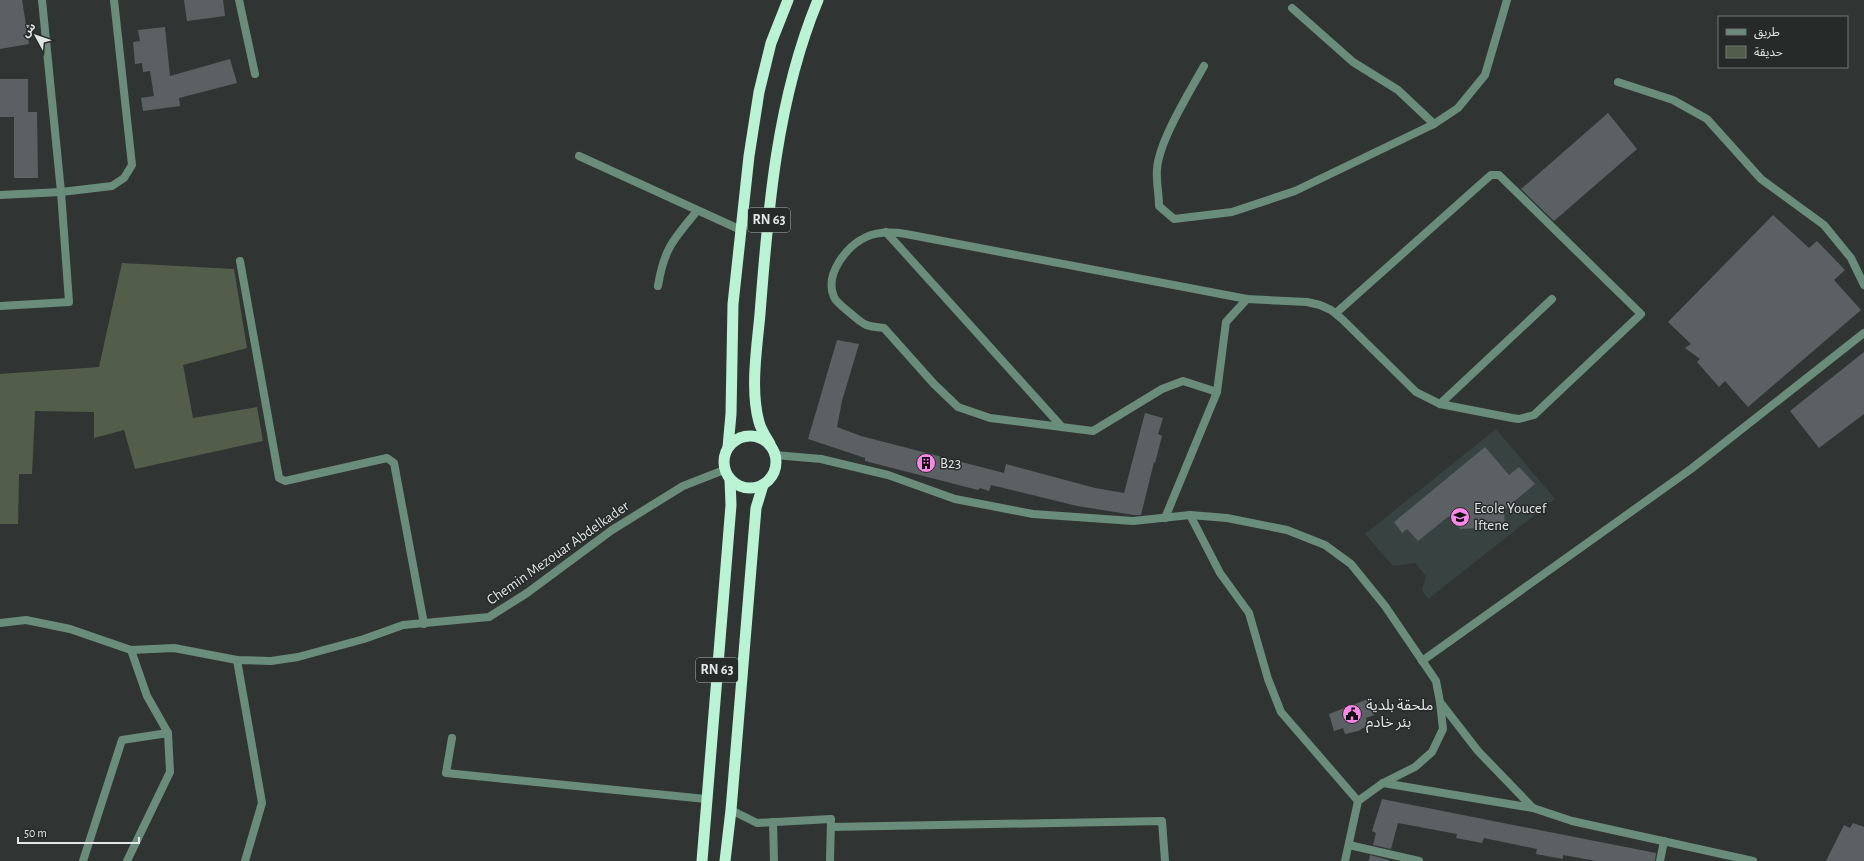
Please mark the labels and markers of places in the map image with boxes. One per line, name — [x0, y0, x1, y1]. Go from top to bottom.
building icon: B23 — [915, 452, 937, 474]
place label: B23 — [940, 456, 961, 471]
place label: Ecole Youcef Iftene — [1474, 501, 1548, 533]
school or university icon: Ecole Youcef Iftene — [1449, 506, 1471, 528]
place label: ملحقة بلدية بئر خادم — [1366, 698, 1433, 733]
public building icon: ملحقة بلدية بئر خادم — [1341, 703, 1363, 725]

